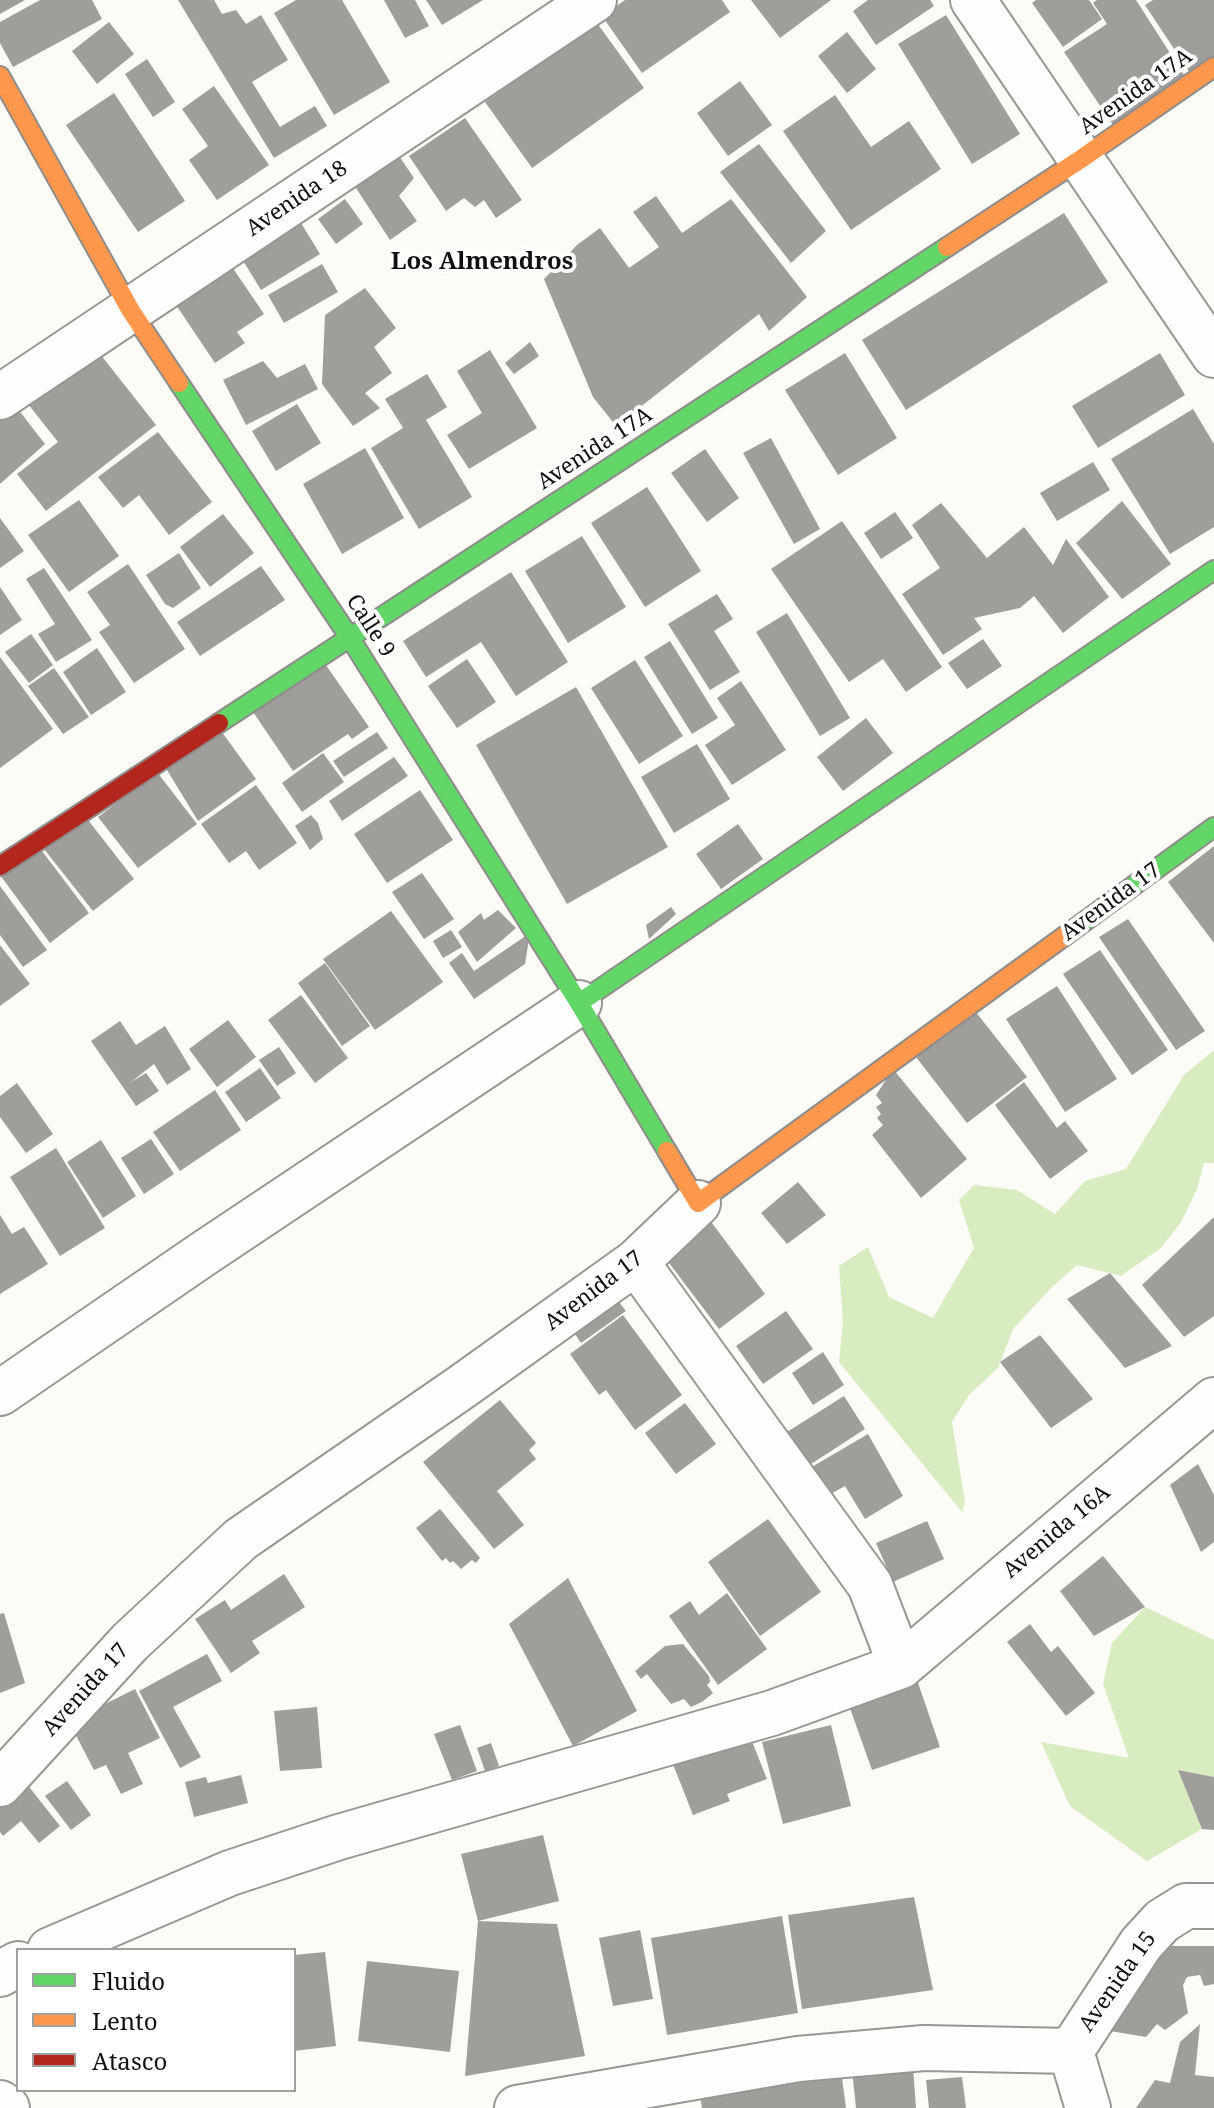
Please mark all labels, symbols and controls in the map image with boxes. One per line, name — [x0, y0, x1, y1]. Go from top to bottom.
street label: Avenida 17A — [1075, 43, 1197, 141]
street label: Avenida 18 — [241, 156, 353, 242]
district label: Los Almendros — [391, 248, 573, 276]
street label: Avenida 17A — [533, 402, 657, 496]
street label: Calle 9 — [340, 590, 400, 662]
street label: Avenida 17 — [1056, 857, 1166, 947]
street label: Avenida 17 — [540, 1246, 648, 1336]
street label: Avenida 16A — [998, 1480, 1116, 1584]
street label: Avenida 17 — [37, 1638, 135, 1742]
street label: Avenida 15 — [1074, 1927, 1162, 2037]
legend — [16, 1948, 296, 2092]
text: Fluido — [92, 1964, 165, 1997]
text: Lento — [92, 2004, 158, 2037]
text: Atasco — [92, 2044, 167, 2077]

